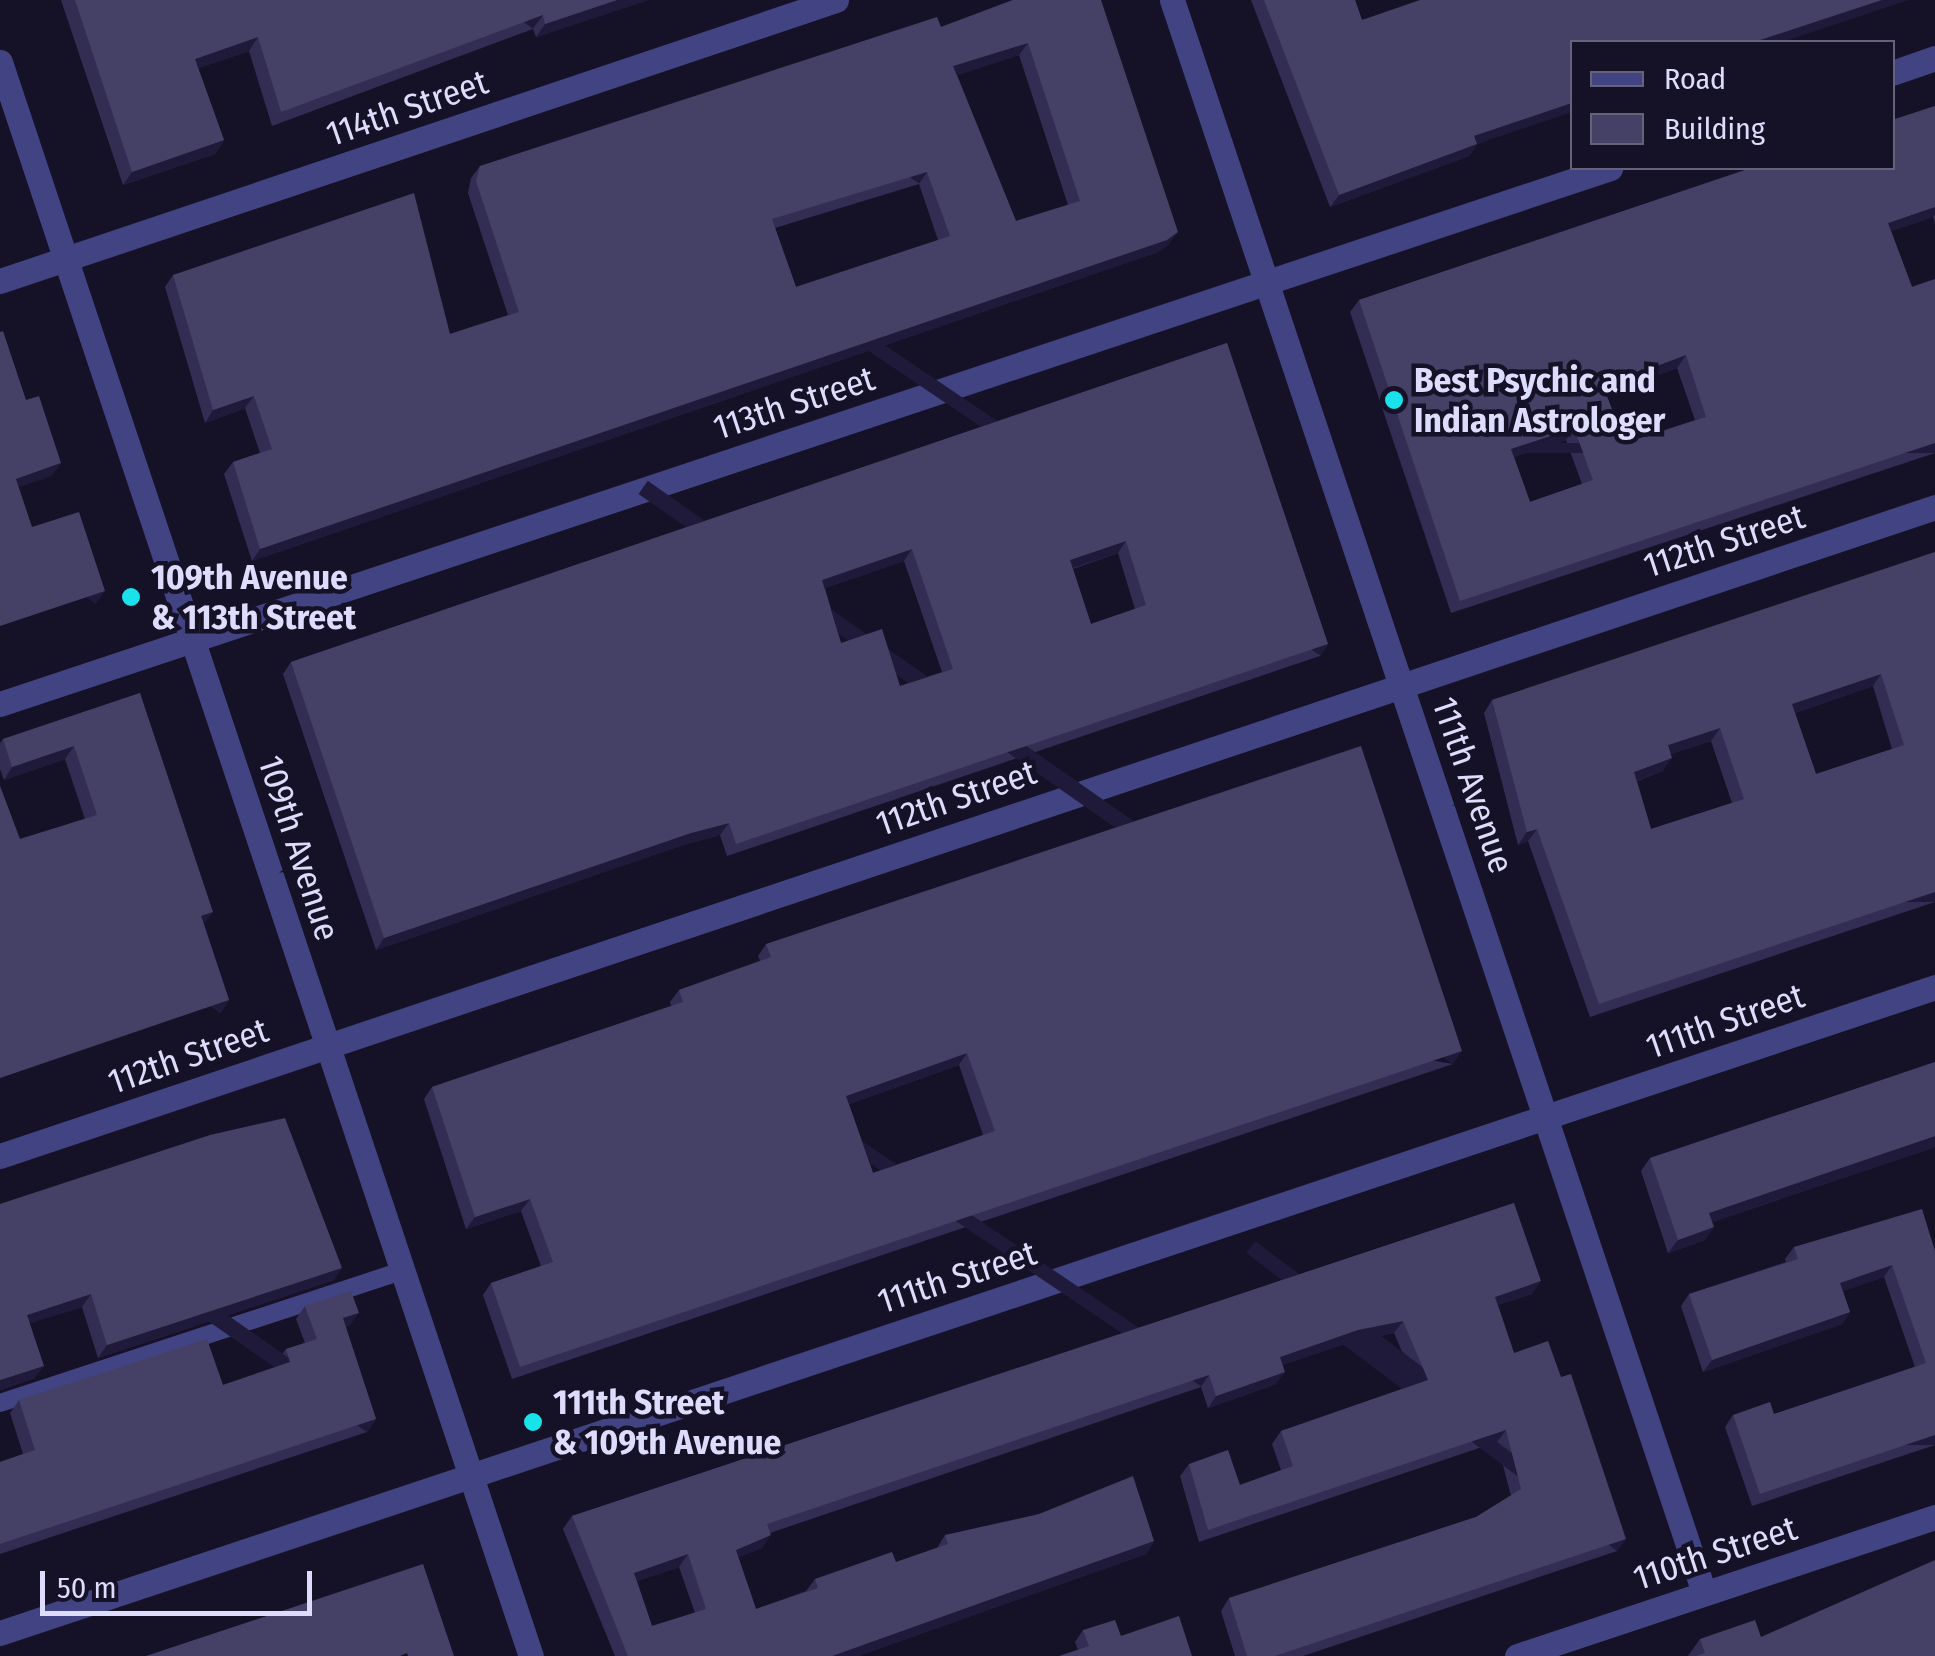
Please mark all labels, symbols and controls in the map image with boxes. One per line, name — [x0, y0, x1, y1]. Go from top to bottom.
legend — [1570, 40, 1895, 170]
street label: 114th Street — [321, 61, 493, 155]
text: Road — [1664, 61, 1726, 97]
text: Building — [1664, 111, 1765, 147]
street label: 113th Street — [708, 357, 880, 449]
place label: Best Psychic and Indian Astrologer — [1414, 359, 1665, 441]
marker: Best Psychic and Indian Astrologer — [1383, 389, 1405, 411]
street label: 112th Street — [1638, 495, 1810, 587]
place label: 109th Avenue & 113th Street — [151, 556, 356, 638]
marker: 109th Avenue & 113th Street — [120, 586, 142, 608]
street label: 111th Avenue — [1423, 692, 1523, 878]
street label: 109th Avenue — [249, 750, 349, 946]
street label: 112th Street — [870, 751, 1042, 845]
street label: 111th Street — [1641, 974, 1809, 1068]
street label: 112th Street — [102, 1009, 274, 1103]
street label: 111th Street — [872, 1232, 1042, 1322]
place label: 111th Street & 109th Avenue — [553, 1381, 781, 1463]
marker: 111th Street & 109th Avenue — [522, 1411, 544, 1433]
street label: 110th Street — [1628, 1507, 1802, 1599]
scale bar — [45, 1551, 318, 1613]
text: 50 m — [57, 1570, 117, 1606]

